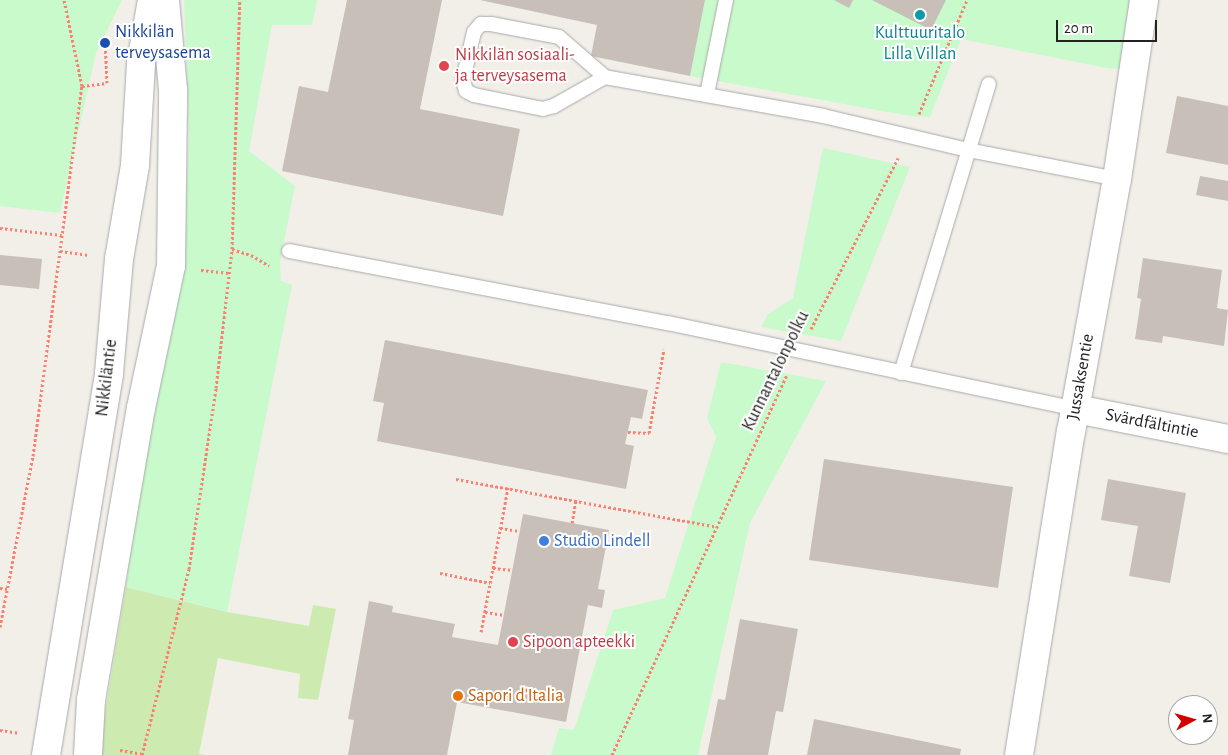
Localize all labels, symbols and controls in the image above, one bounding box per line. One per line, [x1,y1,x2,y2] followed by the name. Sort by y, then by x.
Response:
[914,9,926,21] marker: Kulttuuritalo Lilla Villan
[1058,10,1159,42] scale bar
[1064,21,1093,36] text: 20 m
[115,22,211,64] place label: Nikkilän terveysasema
[875,23,965,66] place label: Kulttuuritalo Lilla Villan
[99,37,111,49] marker: Nikkilän terveysasema
[455,45,575,88] place label: Nikkilän sosiaali- ja terveysasema
[437,59,451,73] marker: Nikkilän sosiaali- ja terveysasema
[738,308,814,434] street label: Kunnantalonpolku
[1063,332,1099,422] street label: Jussaksentie
[92,338,122,418] street label: Nikkiläntie
[1104,404,1200,444] street label: Svärdfältintie
[554,530,651,552] place label: Studio Lindell
[538,535,550,547] marker: Studio Lindell
[523,631,635,653] place label: Sipoon apteekki
[507,636,519,648] marker: Sipoon apteekki
[468,685,564,707] place label: Sapori d'Italia
[452,690,464,702] marker: Sapori d'Italia
[1168,695,1218,745] north arrow
[1199,713,1214,724] text: N

